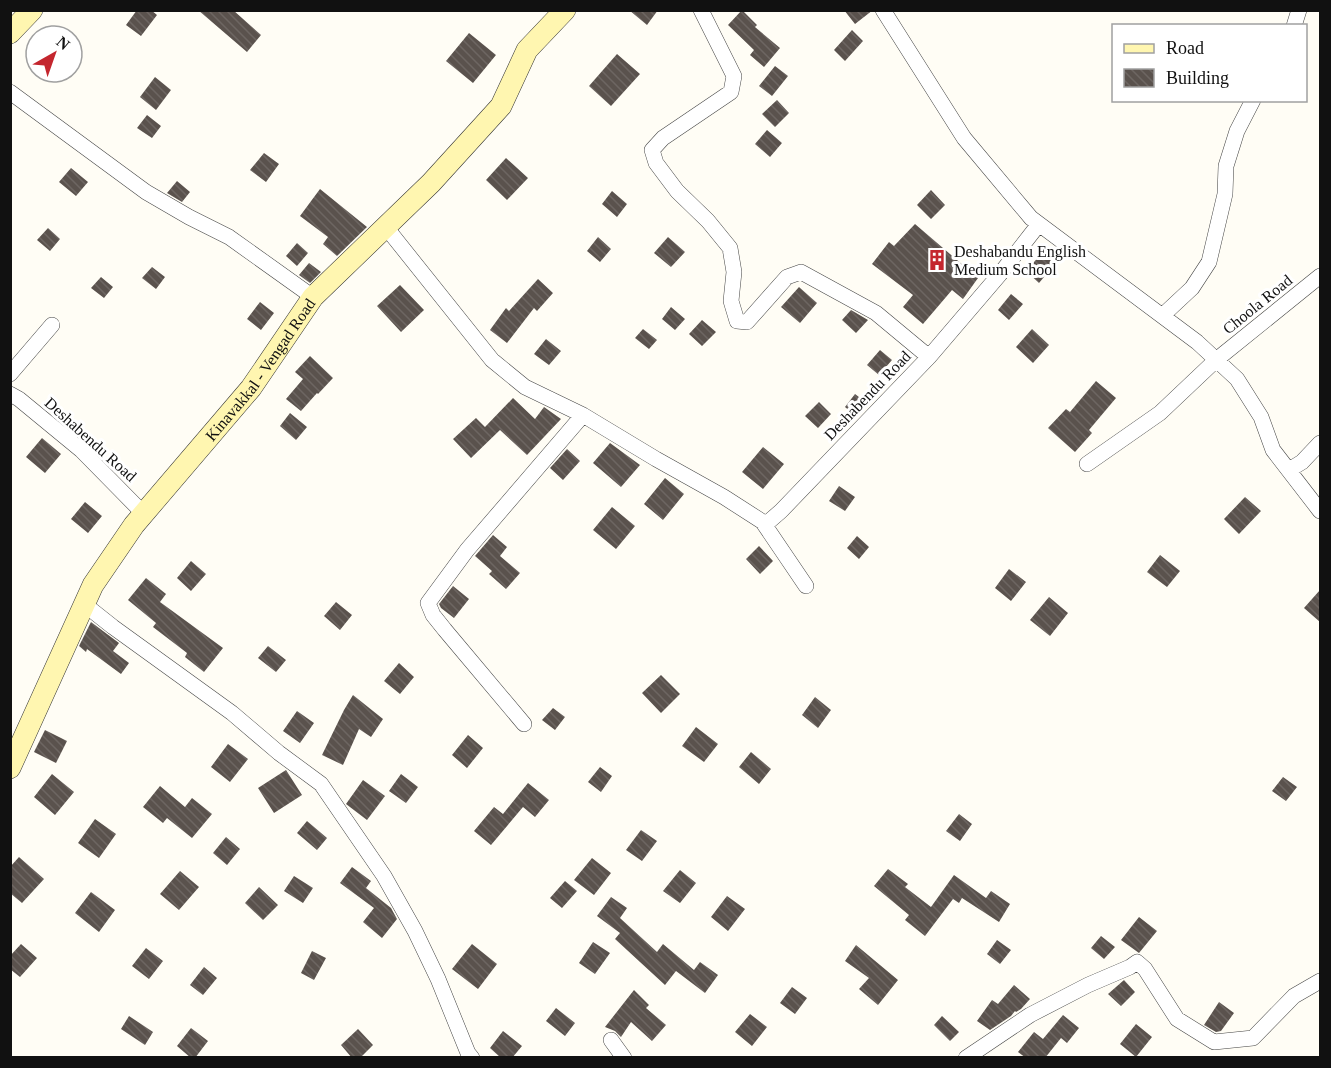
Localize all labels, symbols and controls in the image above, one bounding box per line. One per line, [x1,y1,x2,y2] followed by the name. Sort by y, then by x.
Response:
[24,24,84,84] north arrow
[1112,24,1307,102] legend
[53,33,74,53] text: N
[1166,38,1204,58] text: Road
[1166,68,1229,88] text: Building
[954,243,1086,278] place label: Deshabandu English Medium School
[925,248,949,272] building icon: Deshabandu English Medium School
[1219,271,1295,337] street label: Choola Road
[202,295,318,444] street label: Kinavakkal - Vengad Road
[821,347,914,443] street label: Deshabendu Road
[42,394,140,485] street label: Deshabendu Road

